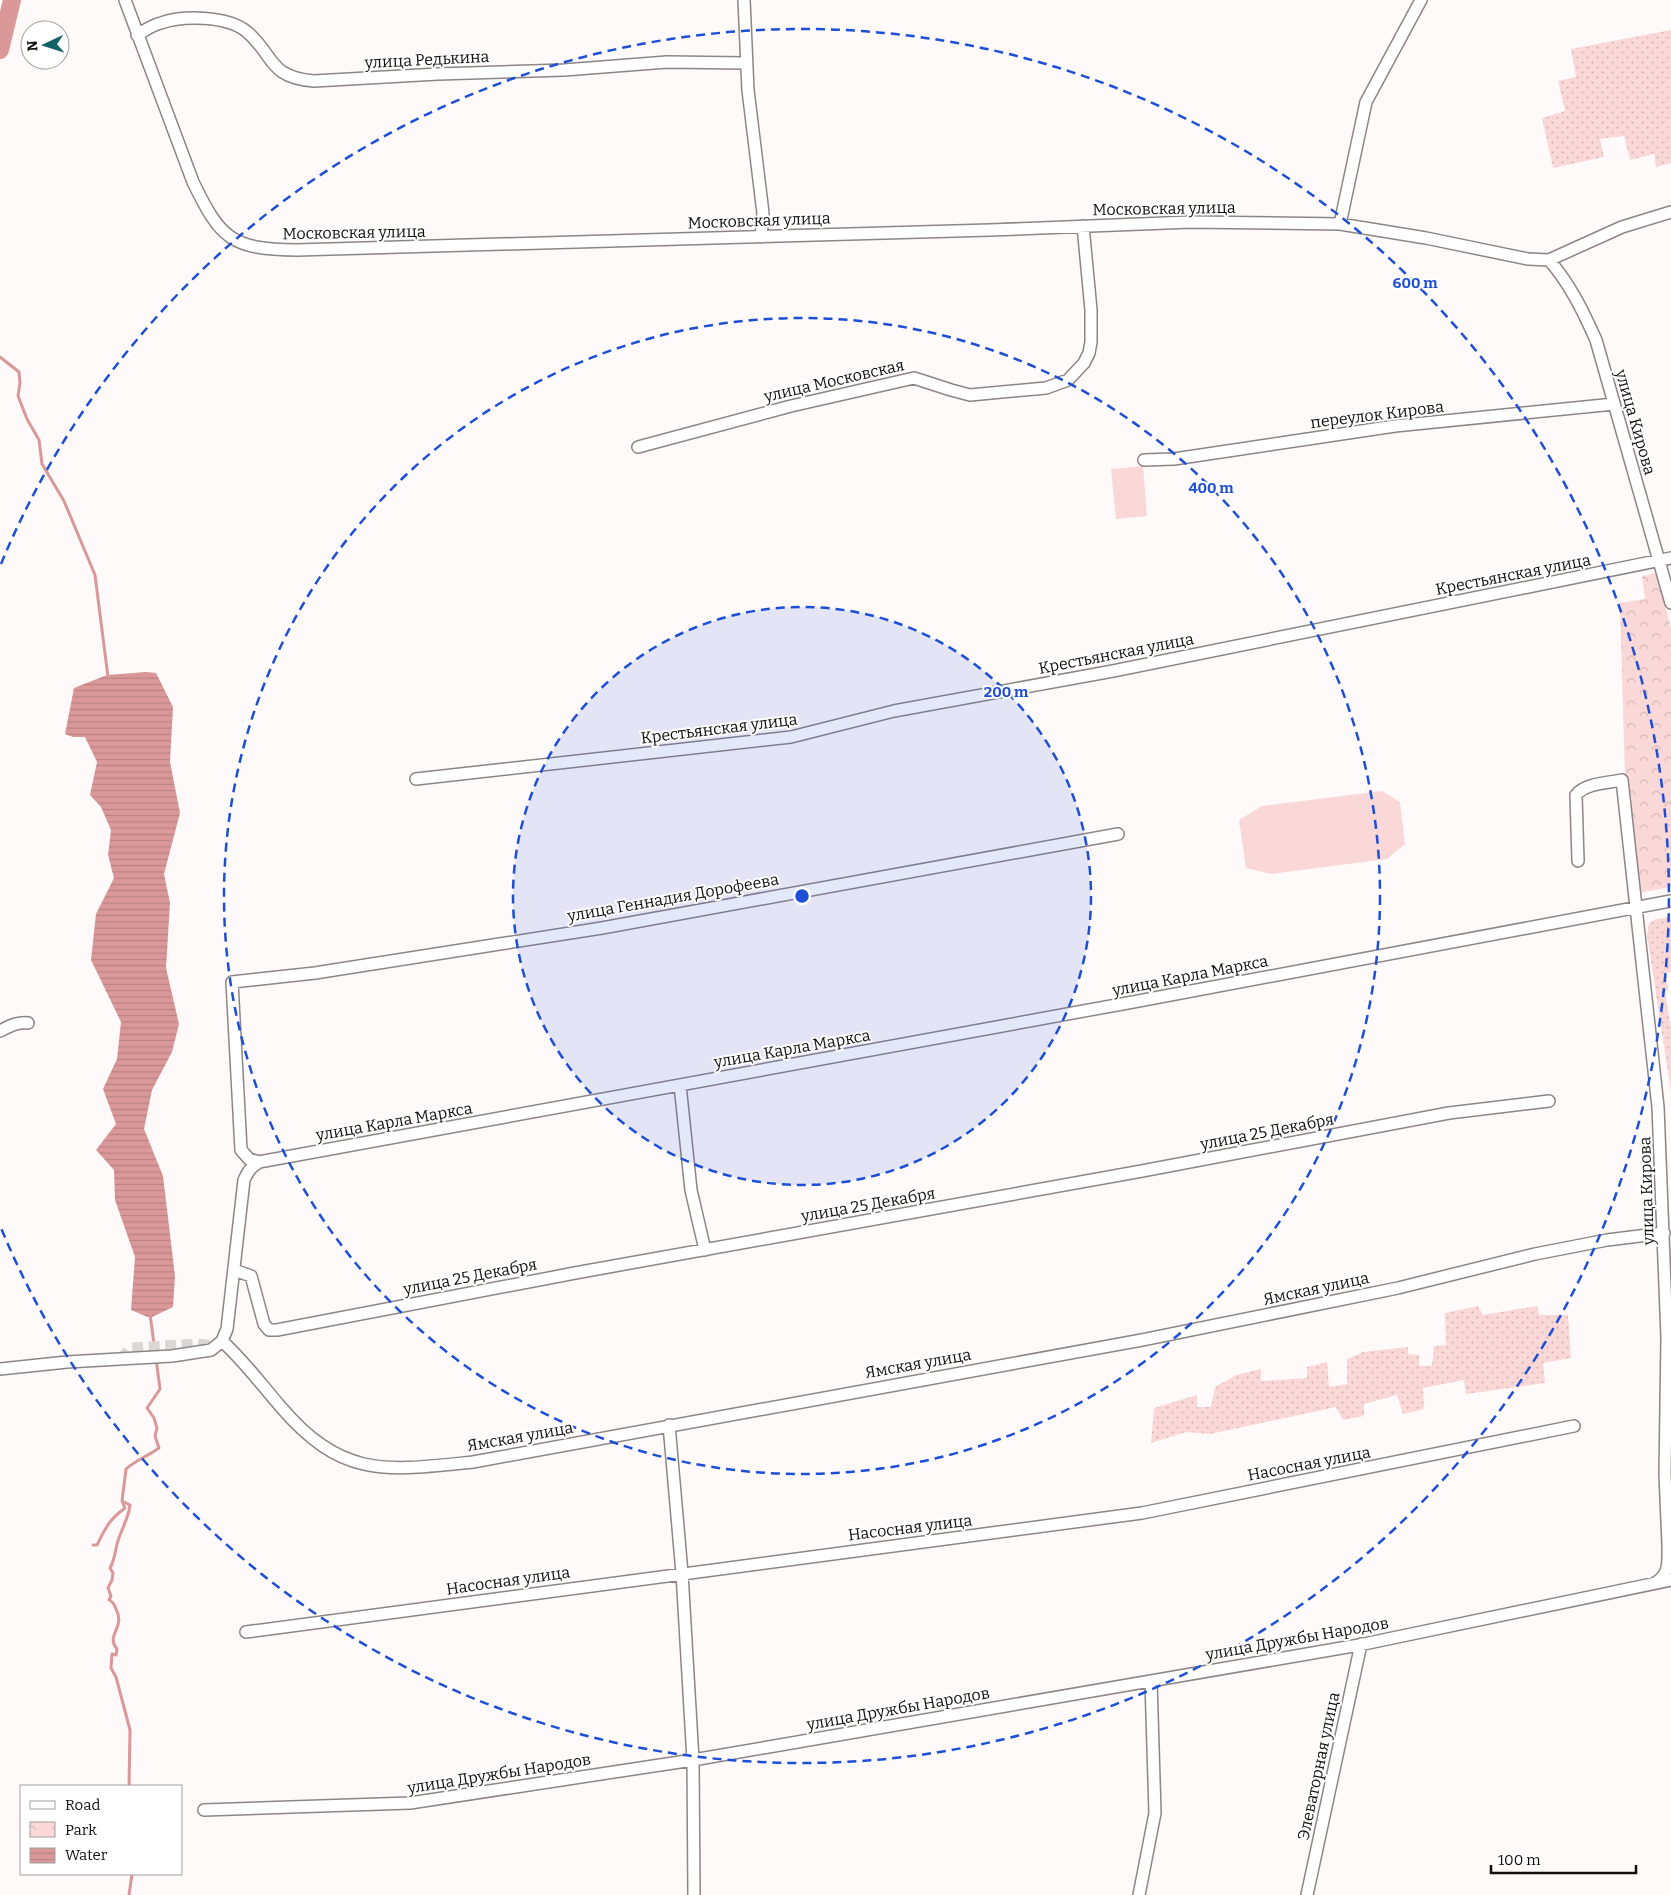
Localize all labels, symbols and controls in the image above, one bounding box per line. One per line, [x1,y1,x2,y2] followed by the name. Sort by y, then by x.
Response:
[20,20,70,70] north arrow
[24,40,41,52] text: N
[363,47,490,72] street label: улица Редькина
[1092,198,1236,219] street label: Московская улица
[687,208,831,232] street label: Московская улица
[282,222,426,243] street label: Московская улица
[1393,274,1438,292] text: 600 m
[761,355,906,406] street label: улица Московская
[1611,366,1660,477] street label: улица Кирова
[1309,397,1445,432] street label: переулок Кирова
[1188,479,1234,497] text: 400 m
[1434,550,1593,599] street label: Крестьянская улица
[1037,629,1196,678] street label: Крестьянская улица
[984,683,1029,701] text: 200 m
[640,709,799,748] street label: Крестьянская улица
[565,869,780,926] street label: улица Геннадия Дорофеева
[793,887,811,905] centre of rings
[1110,951,1270,1000] street label: улица Карла Маркса
[711,1025,872,1072] street label: улица Карла Маркса
[313,1098,474,1145] street label: улица Карла Маркса
[1198,1109,1336,1154] street label: улица 25 Декабря
[1635,1136,1658,1247] street label: улица Кирова
[799,1183,937,1226] street label: улица 25 Декабря
[401,1254,539,1299] street label: улица 25 Декабря
[1262,1268,1371,1309] street label: Ямская улица
[864,1345,973,1382] street label: Ямская улица
[466,1418,575,1455] street label: Ямская улица
[1246,1442,1372,1485] street label: Насосная улица
[847,1510,973,1545] street label: Насосная улица
[445,1562,571,1599] street label: Насосная улица
[1203,1613,1390,1664] street label: улица Дружбы Народов
[804,1683,991,1734] street label: улица Дружбы Народов
[1294,1690,1343,1842] street label: Элеваторная улица
[405,1750,592,1798] street label: улица Дружбы Народов
[20,1785,182,1875] legend
[65,1796,100,1814] text: Road
[65,1821,97,1839] text: Park
[1491,1842,1636,1874] scale bar
[65,1846,108,1864] text: Water
[1498,1851,1541,1869] text: 100 m

